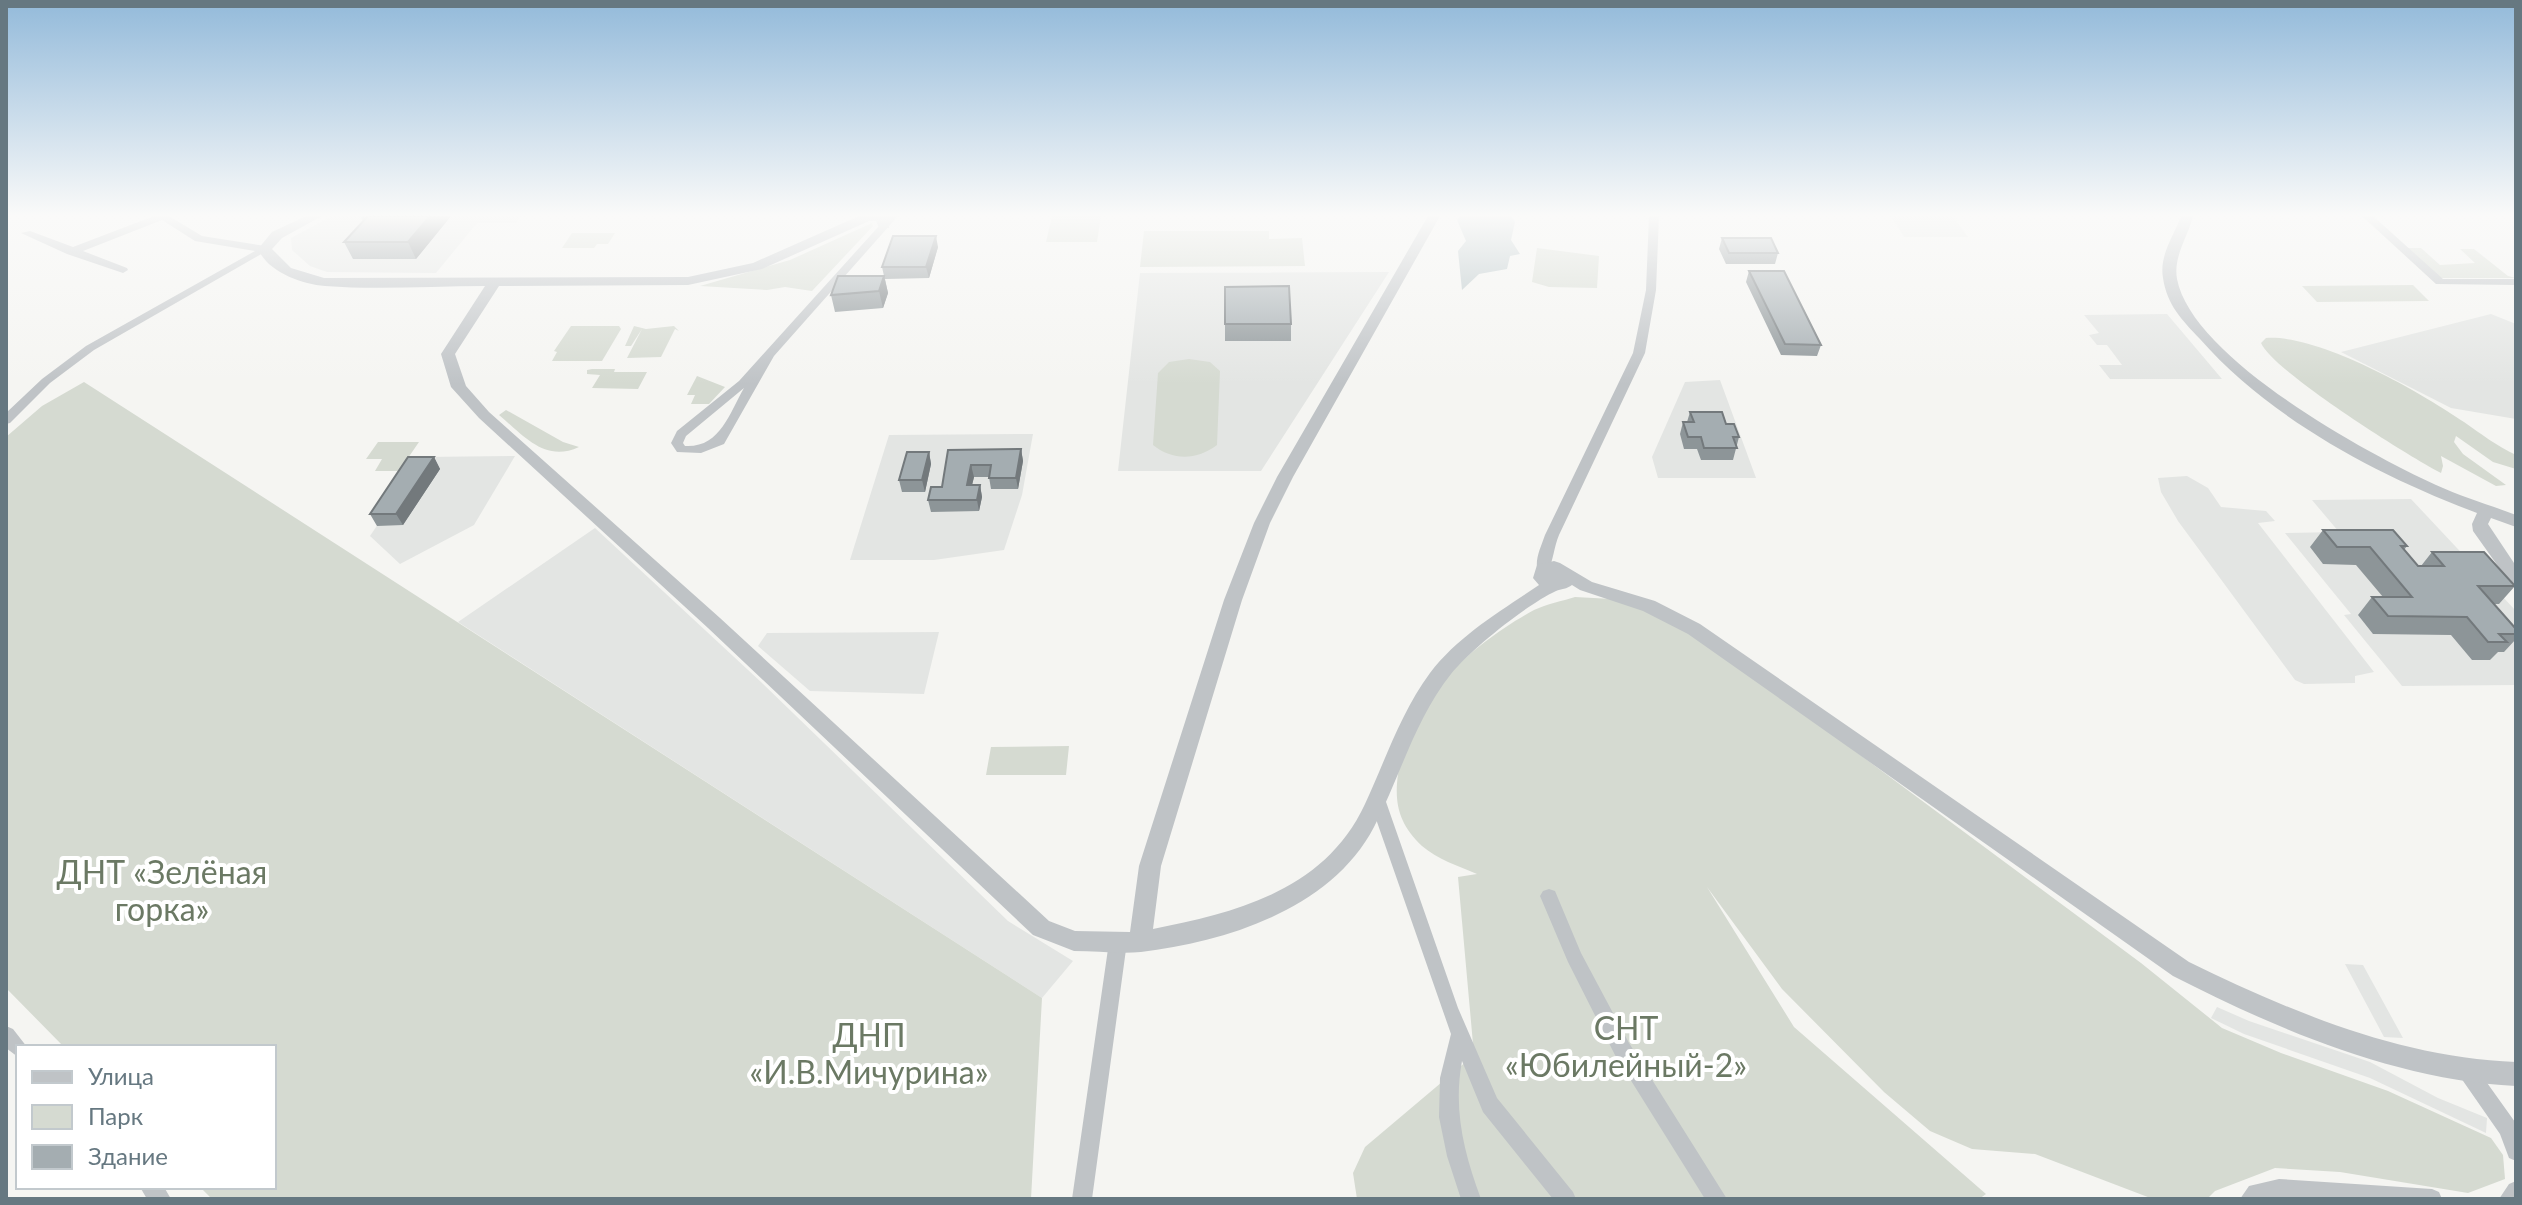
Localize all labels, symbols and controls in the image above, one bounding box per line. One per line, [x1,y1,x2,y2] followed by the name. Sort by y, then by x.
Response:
[57,852,267,928] park label: ДНТ «Зелёная горка»
[1505,1008,1747,1084] park label: СНТ «Юбилейный-2»
[750,1015,988,1091] park label: ДНП «И.В.Мичурина»
[16,1045,276,1189] legend
[88,1061,154,1090] text: Улица
[88,1101,144,1130] text: Парк
[88,1141,168,1170] text: Здание

